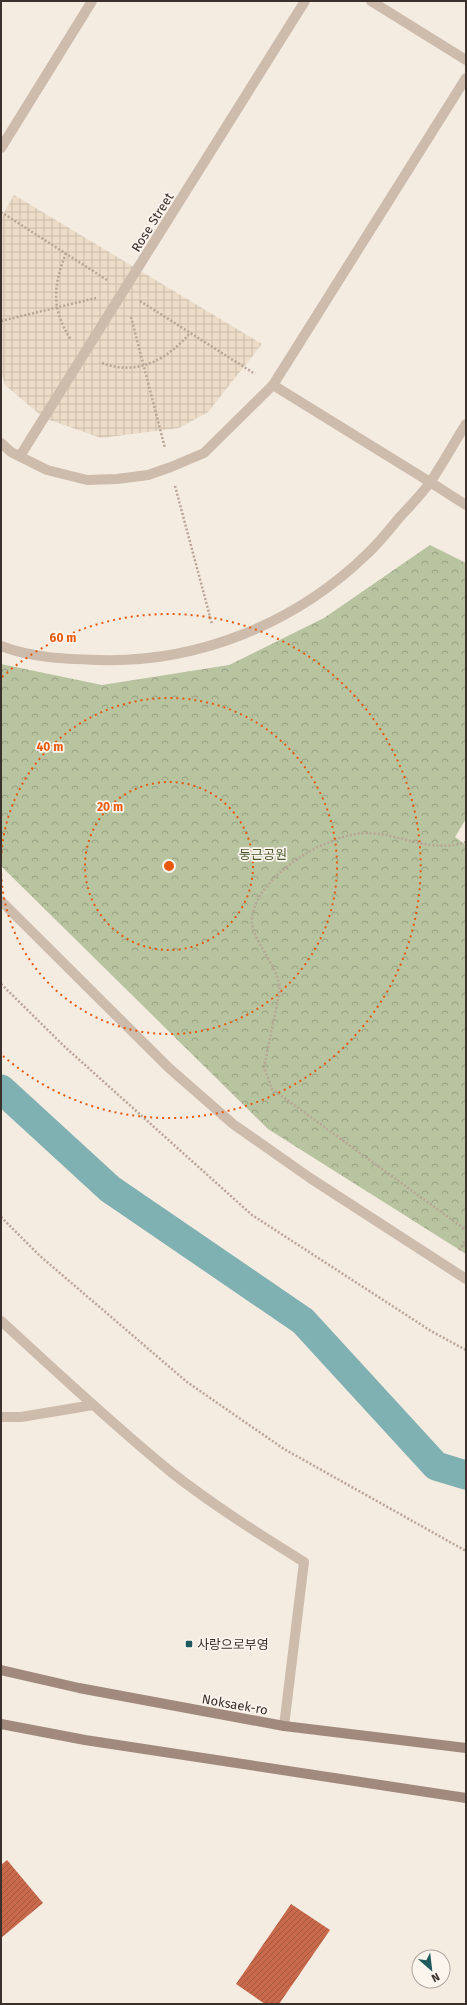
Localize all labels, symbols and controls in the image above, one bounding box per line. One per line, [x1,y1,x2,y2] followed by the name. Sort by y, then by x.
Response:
[128,190,177,255] street label: Rose Street
[50,631,76,645] text: 60 m
[37,740,63,754] text: 40 m
[97,800,123,814] text: 20 m
[239,847,287,862] park label: 둥근공원
[162,859,176,873] centre of rings
[197,1637,269,1652] place label: 사랑으로부영
[184,1639,194,1649] marker: 사랑으로부영
[201,1691,269,1718] street label: Noksaek-ro
[411,1949,451,1989] north arrow
[429,1970,442,1985] text: N

